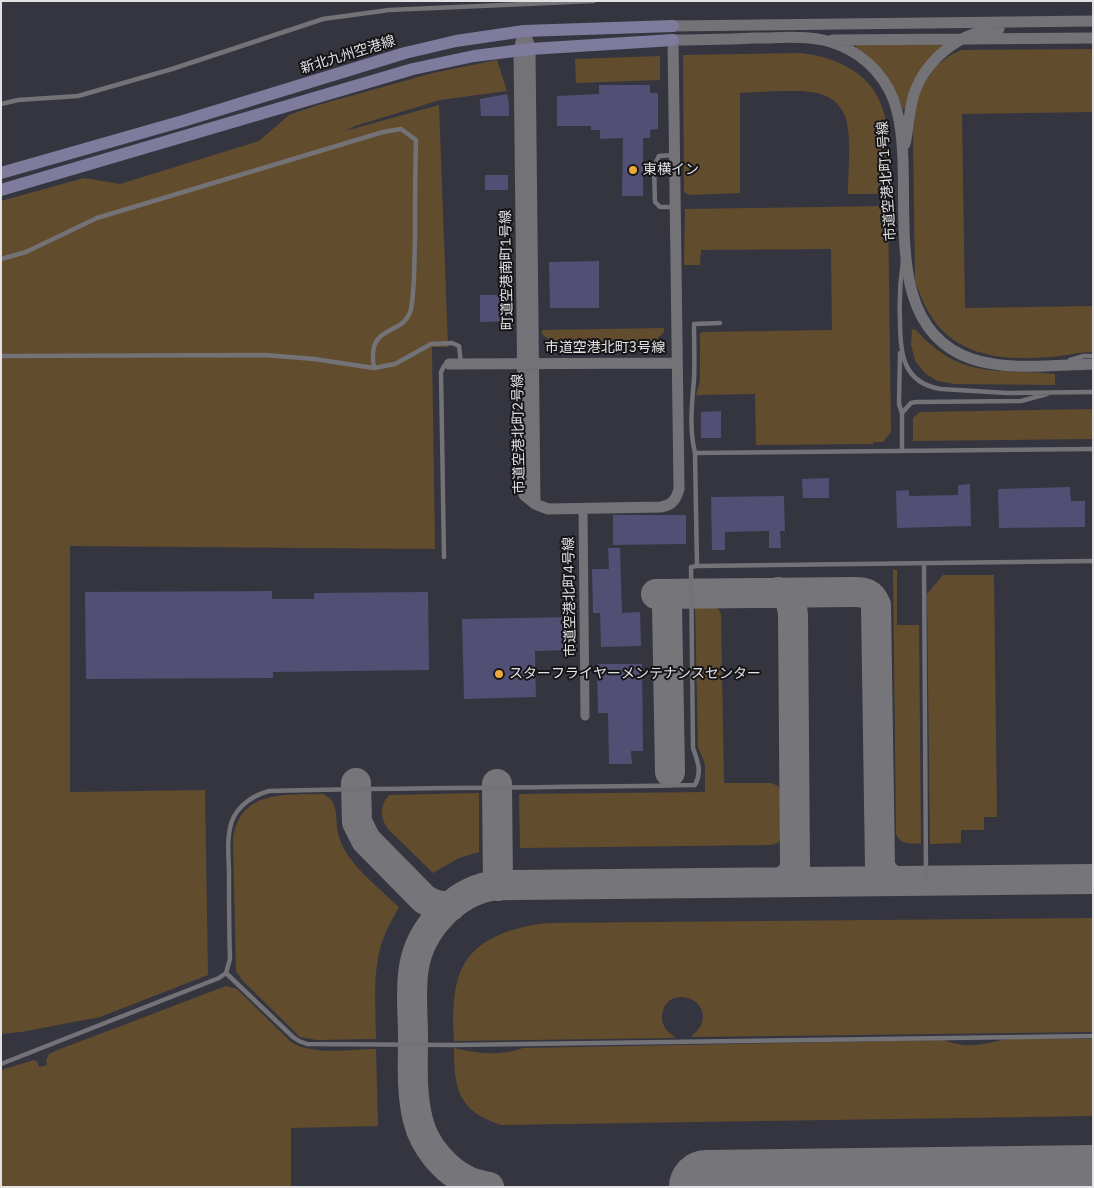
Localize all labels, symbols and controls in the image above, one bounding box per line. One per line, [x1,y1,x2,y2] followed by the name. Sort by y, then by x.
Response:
[299,33,397,77] street label: 新北九州空港線
[874,120,900,242] street label: 市道空港北町1号線
[643,162,699,178] place label: 東横イン
[627,164,639,176] marker: 東横イン
[498,210,516,330] street label: 町道空港南町1号線
[545,340,665,356] street label: 市道空港北町3号線
[510,374,528,494] street label: 市道空港北町2号線
[561,537,579,657] street label: 市道空港北町4号線
[509,666,761,682] place label: スターフライヤーメンテナンスセンター
[493,668,505,680] marker: スターフライヤーメンテナンスセンター

